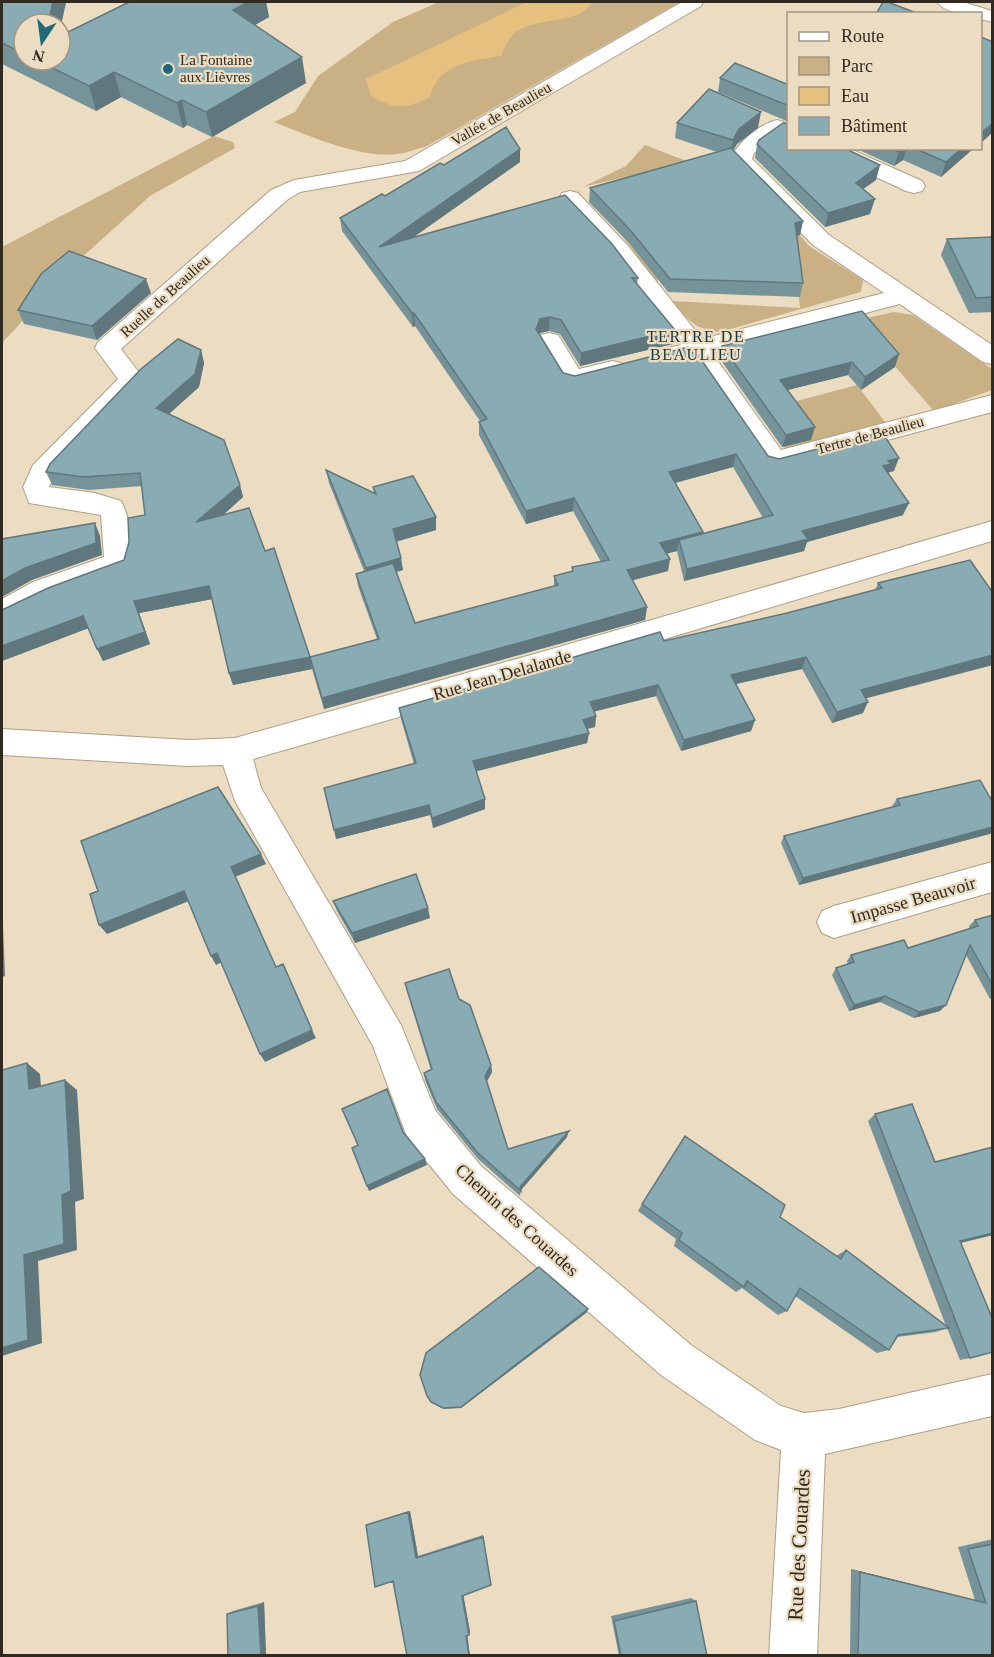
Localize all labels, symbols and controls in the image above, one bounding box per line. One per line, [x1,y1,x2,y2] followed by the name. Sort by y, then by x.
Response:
[12,12,72,72] north arrow
[787,12,982,150] legend
[841,26,884,46] text: Route
[31,46,46,66] text: N
[180,52,252,85] place label: La Fontaine aux Lièvres
[841,56,873,76] text: Parc
[161,62,175,76] marker: La Fontaine aux Lièvres
[448,79,554,149] street label: Vallée de Beaulieu
[841,86,869,106] text: Eau
[841,116,907,136] text: Bâtiment
[117,252,213,340] street label: Ruelle de Beaulieu
[647,328,745,363] district label: TERTRE DE BEAULIEU
[815,413,926,457] street label: Tertre de Beaulieu
[431,646,573,704] street label: Rue Jean Delalande
[848,873,978,927] street label: Impasse Beauvoir
[452,1160,582,1280] street label: Chemin des Couardes
[783,1469,815,1621] street label: Rue des Couardes

